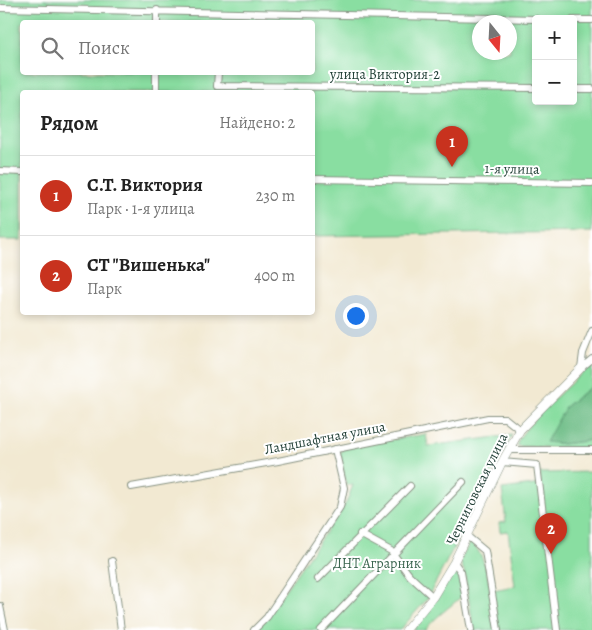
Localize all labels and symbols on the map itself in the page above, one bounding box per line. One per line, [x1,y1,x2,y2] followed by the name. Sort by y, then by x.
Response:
[472,15,517,60] north arrow
[329,65,440,84] street label: улица Виктория-2
[436,126,468,167] pin: 1
[484,159,540,179] street label: 1-я улица
[343,303,369,329] your location
[263,417,388,459] street label: Ландшафтная улица
[442,429,513,548] street label: Черниговская улица
[535,513,567,554] pin: 2
[333,554,421,573] park label: ДНТ Аграрник

